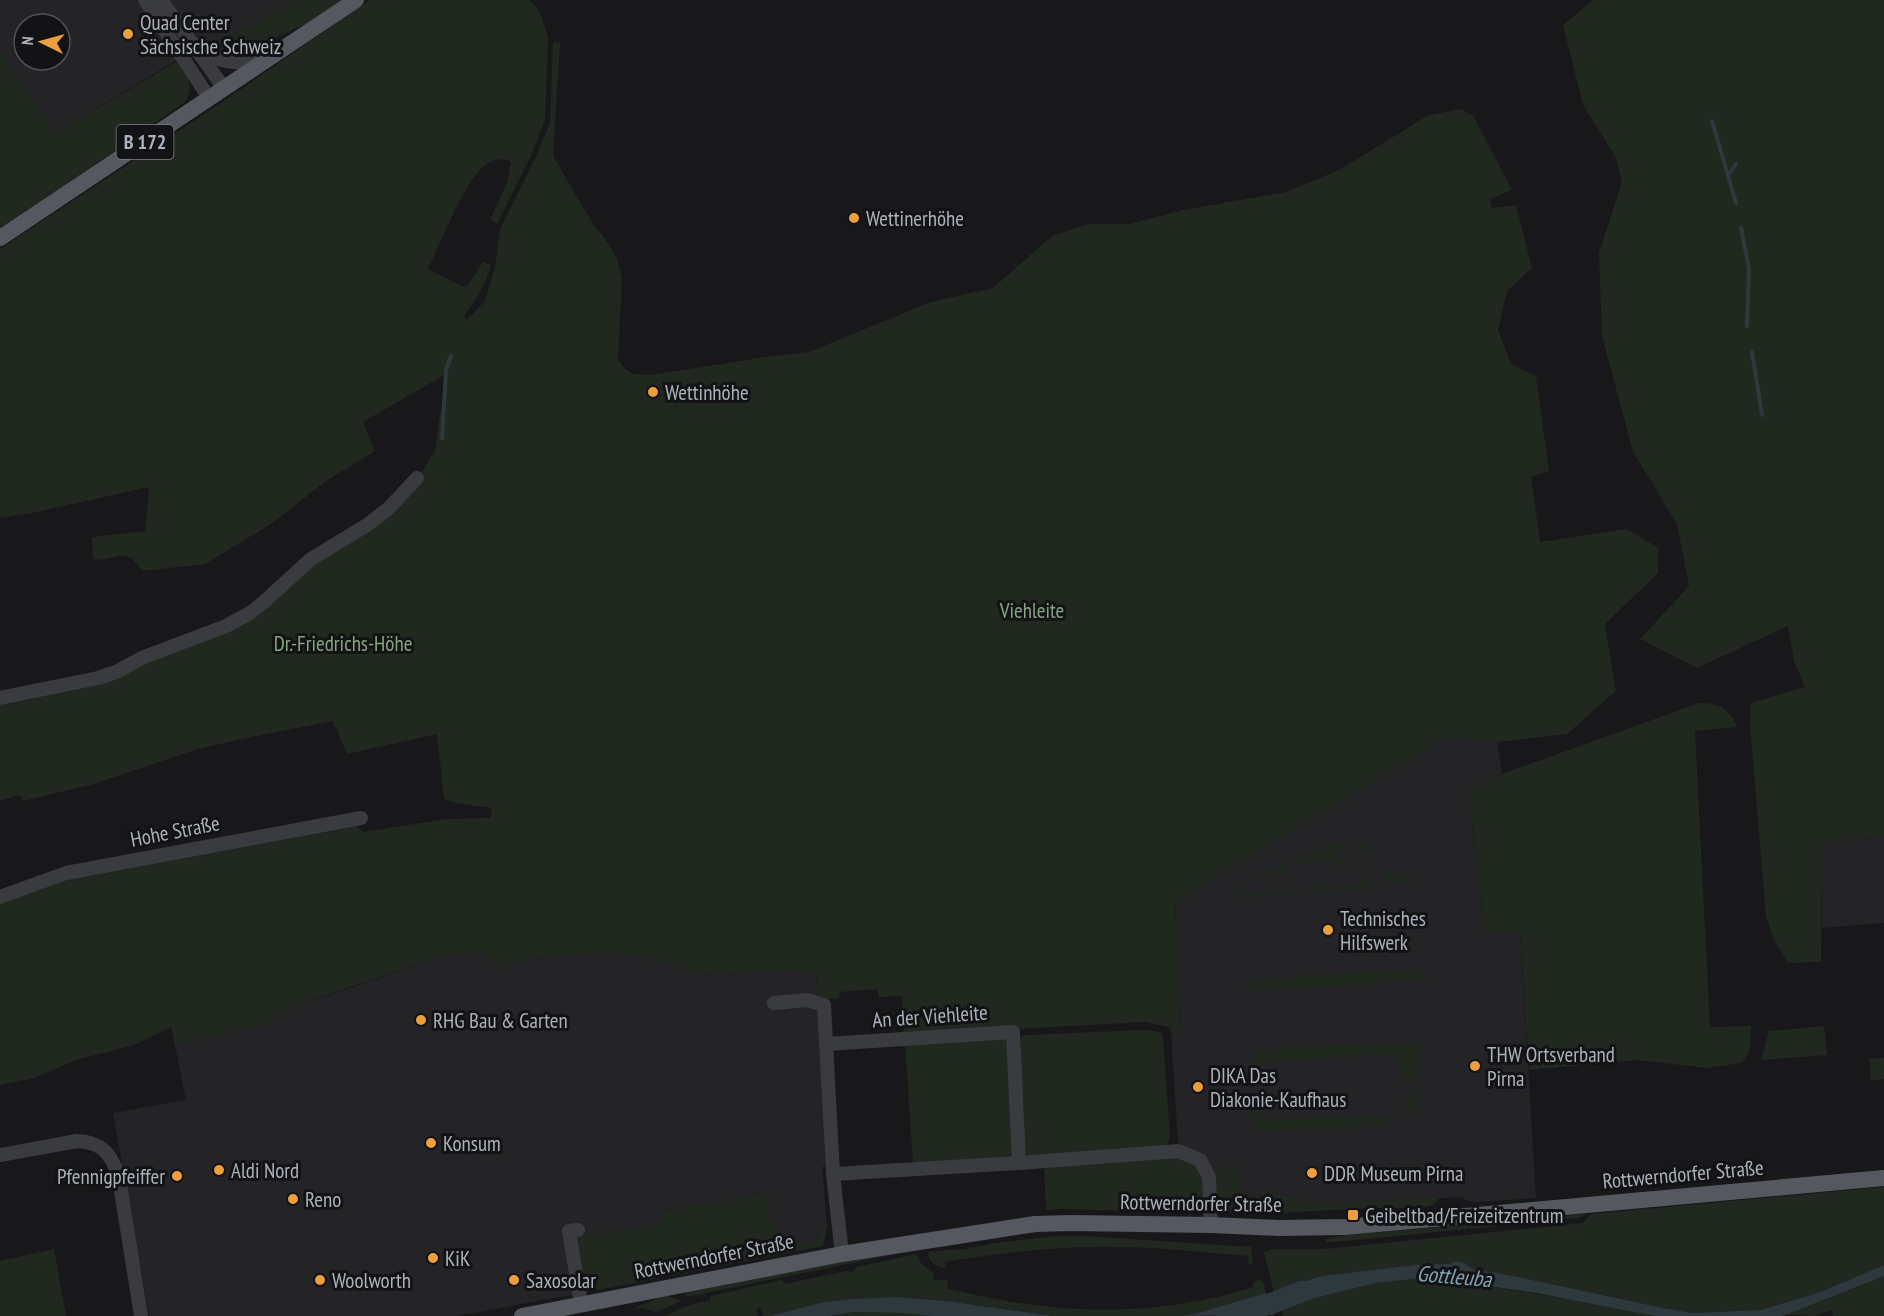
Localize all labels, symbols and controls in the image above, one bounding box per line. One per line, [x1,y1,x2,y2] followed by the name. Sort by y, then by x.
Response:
[140,9,281,60] place label: Quad Center Sächsische Schweiz
[12,12,72,72] north arrow
[121,27,135,41] marker: Quad Center Sächsische Schweiz
[17,36,37,46] text: N
[116,125,174,159] road number: B 172
[866,205,964,232] place label: Wettinerhöhe
[847,211,861,225] marker: Wettinerhöhe
[665,379,749,406] place label: Wettinhöhe
[646,385,660,399] marker: Wettinhöhe
[999,597,1064,624] park label: Viehleite
[274,630,412,657] park label: Dr.-Friedrichs-Höhe
[128,809,222,853] street label: Hohe Straße
[1340,905,1426,956] place label: Technisches Hilfswerk
[1321,923,1335,937] marker: Technisches Hilfswerk
[871,998,989,1034] street label: An der Viehleite
[433,1007,568,1034] place label: RHG Bau & Garten
[414,1013,428,1027] marker: RHG Bau & Garten
[1487,1041,1615,1092] place label: THW Ortsverband Pirna
[1468,1059,1482,1073] marker: THW Ortsverband Pirna
[1210,1062,1346,1113] place label: DIKA Das Diakonie-Kaufhaus
[1191,1080,1205,1094] marker: DIKA Das Diakonie-Kaufhaus
[443,1130,501,1157] place label: Konsum
[424,1136,438,1150] marker: Konsum
[1601,1154,1765,1194] street label: Rottwerndorfer Straße
[231,1157,299,1184] place label: Aldi Nord
[1324,1160,1463,1187] place label: DDR Museum Pirna
[57,1163,165,1190] place label: Pfennigpfeiffer
[212,1163,226,1177] marker: Aldi Nord
[1305,1166,1319,1180] marker: DDR Museum Pirna
[170,1169,184,1183] marker: Pfennigpfeiffer
[305,1186,341,1213] place label: Reno
[1120,1188,1282,1218] street label: Rottwerndorfer Straße
[286,1192,300,1206] marker: Reno
[1365,1202,1563,1229] place label: Geibeltbad/Freizeitzentrum
[1346,1208,1360,1222] marker: Geibeltbad/Freizeitzentrum
[632,1227,796,1285] street label: Rottwerndorfer Straße
[445,1245,470,1272] place label: KiK
[426,1251,440,1265] marker: KiK
[1416,1259,1494,1293] water label: Gottleuba
[332,1267,411,1294] place label: Woolworth
[526,1267,596,1294] place label: Saxosolar
[313,1273,327,1287] marker: Woolworth
[507,1273,521,1287] marker: Saxosolar

